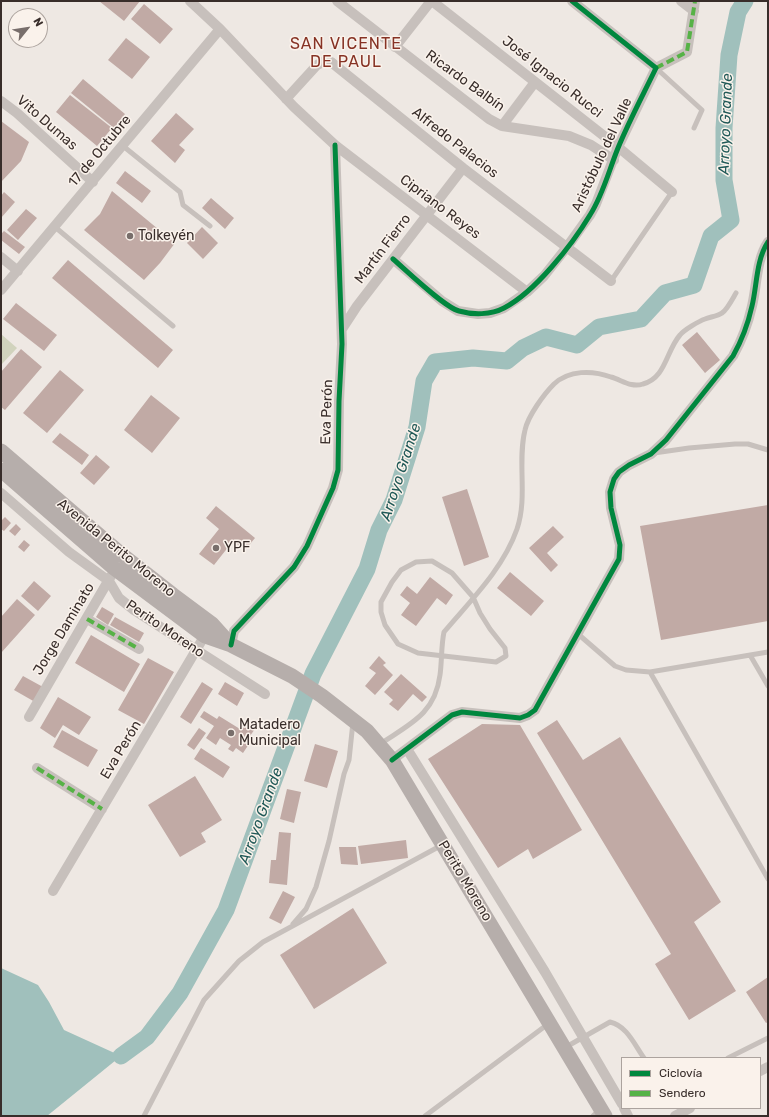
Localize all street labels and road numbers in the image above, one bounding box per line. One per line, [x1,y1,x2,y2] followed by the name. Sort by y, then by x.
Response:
[498,33,606,121] street label: José Ignacio Rucci
[422,47,508,115] street label: Ricardo Balbín
[13,92,81,154] street label: Vito Dumas
[568,95,636,215] street label: Aristóbulo del Valle
[408,104,502,182] street label: Alfredo Palacios
[65,112,135,190] street label: 17 de Octubre
[396,171,484,243] street label: Cipriano Reyes
[351,211,415,287] street label: Martín Fierro
[317,379,337,445] street label: Eva Perón
[54,495,178,601] street label: Avenida Perito Moreno
[30,580,98,678] street label: Jorge Daminato
[123,597,207,661] street label: Perito Moreno
[97,718,145,782] street label: Eva Perón
[434,838,496,924] street label: Perito Moreno

